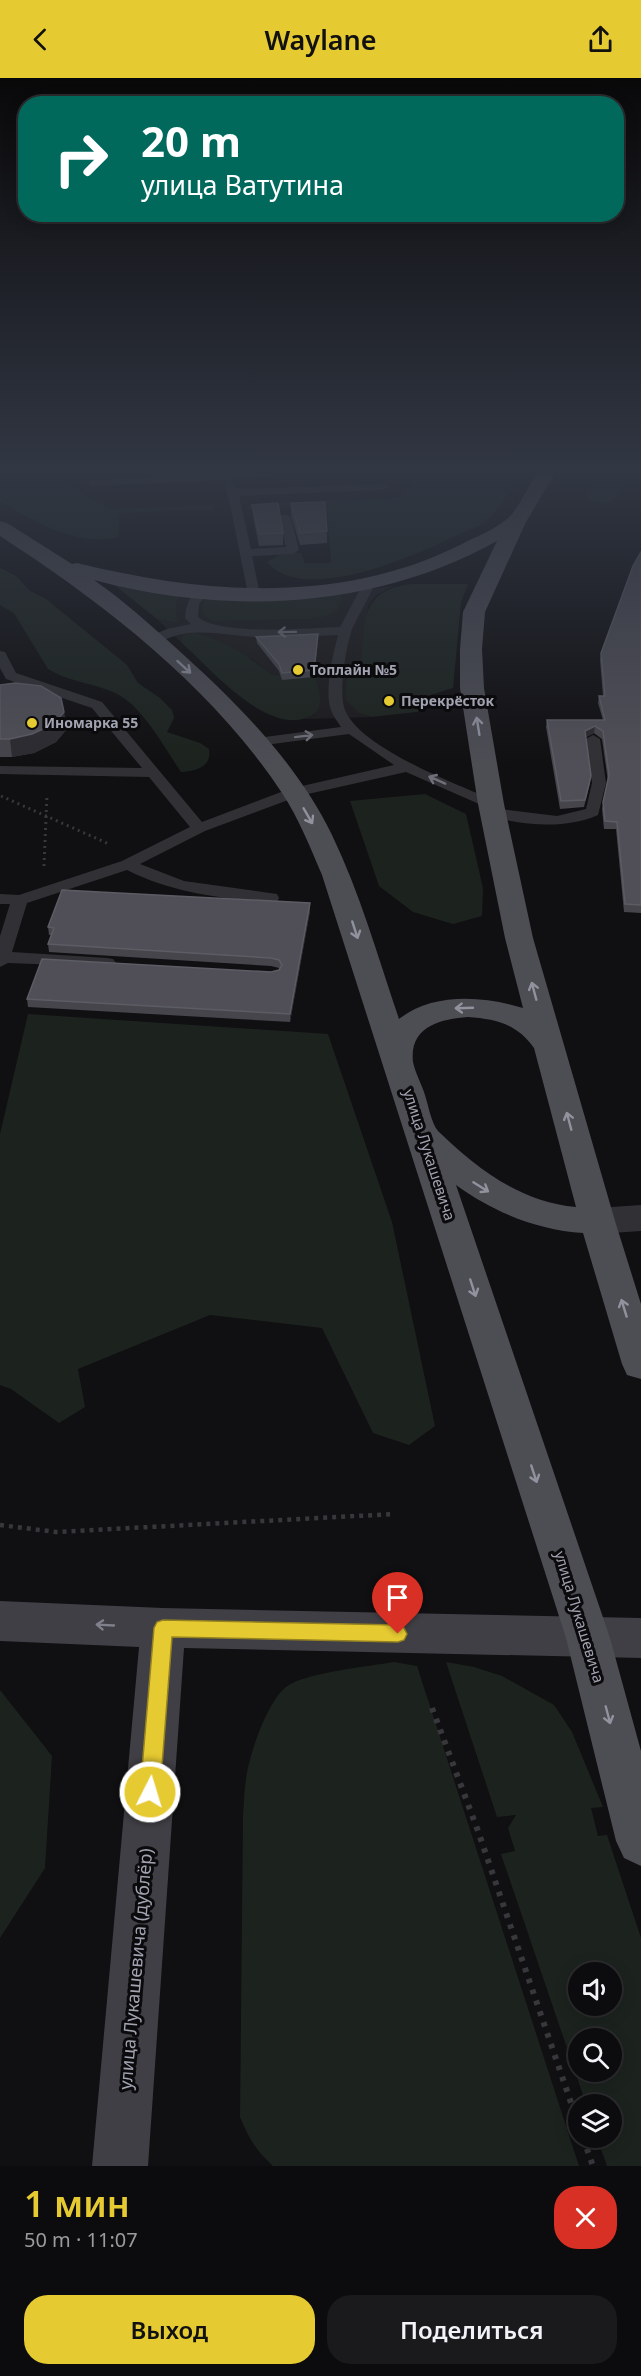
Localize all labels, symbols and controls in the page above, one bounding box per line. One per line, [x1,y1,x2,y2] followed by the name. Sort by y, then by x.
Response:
[264,21,377,58] text: Waylane
[24,23,57,56] icon: back
[584,23,617,56] icon: share
[141,112,241,169] text: 20 m
[42,120,120,198] icon: right
[141,166,344,203] text: улица Ватутина
[277,627,297,638] one-way arrow
[176,660,191,674] one-way arrow
[310,660,397,679] place label: Топлайн №5
[291,663,305,677] marker: Топлайн №5
[401,691,495,710] place label: Перекрёсток
[382,694,396,708] marker: Перекрёсток
[44,713,138,732] place label: Иномарка 55
[25,716,39,730] marker: Иномарка 55
[473,716,484,736] one-way arrow
[293,730,313,741] one-way arrow
[429,774,447,786] one-way arrow
[302,807,314,824] one-way arrow
[350,920,361,939] one-way arrow
[528,982,539,1001] one-way arrow
[454,1002,474,1013] one-way arrow
[399,1086,461,1223] street label: улица Лукашевича
[563,1112,575,1131] one-way arrow
[472,1182,489,1194] one-way arrow
[469,1278,480,1297] one-way arrow
[618,1299,629,1318] one-way arrow
[529,1464,540,1483] one-way arrow
[550,1548,610,1685] street label: улица Лукашевича
[372,1572,423,1634] pin
[381,1581,414,1614] icon: arrive
[95,1620,115,1631] one-way arrow
[603,1705,614,1724] one-way arrow
[118,1760,182,1824] position arrow
[112,1847,158,2091] street label: улица Лукашевича (дублёр)
[568,1962,622,2148] map controls
[568,1962,622,2016] button: sound
[568,2028,622,2082] button: search
[568,2094,622,2148] button: layers
[24,2179,130,2228] text: 1 мин
[554,2186,617,2249] button: close
[24,2226,138,2253] text: 50 m · 11:07
[24,2295,315,2364] button: Выход
[327,2295,617,2364] button: Поделиться

